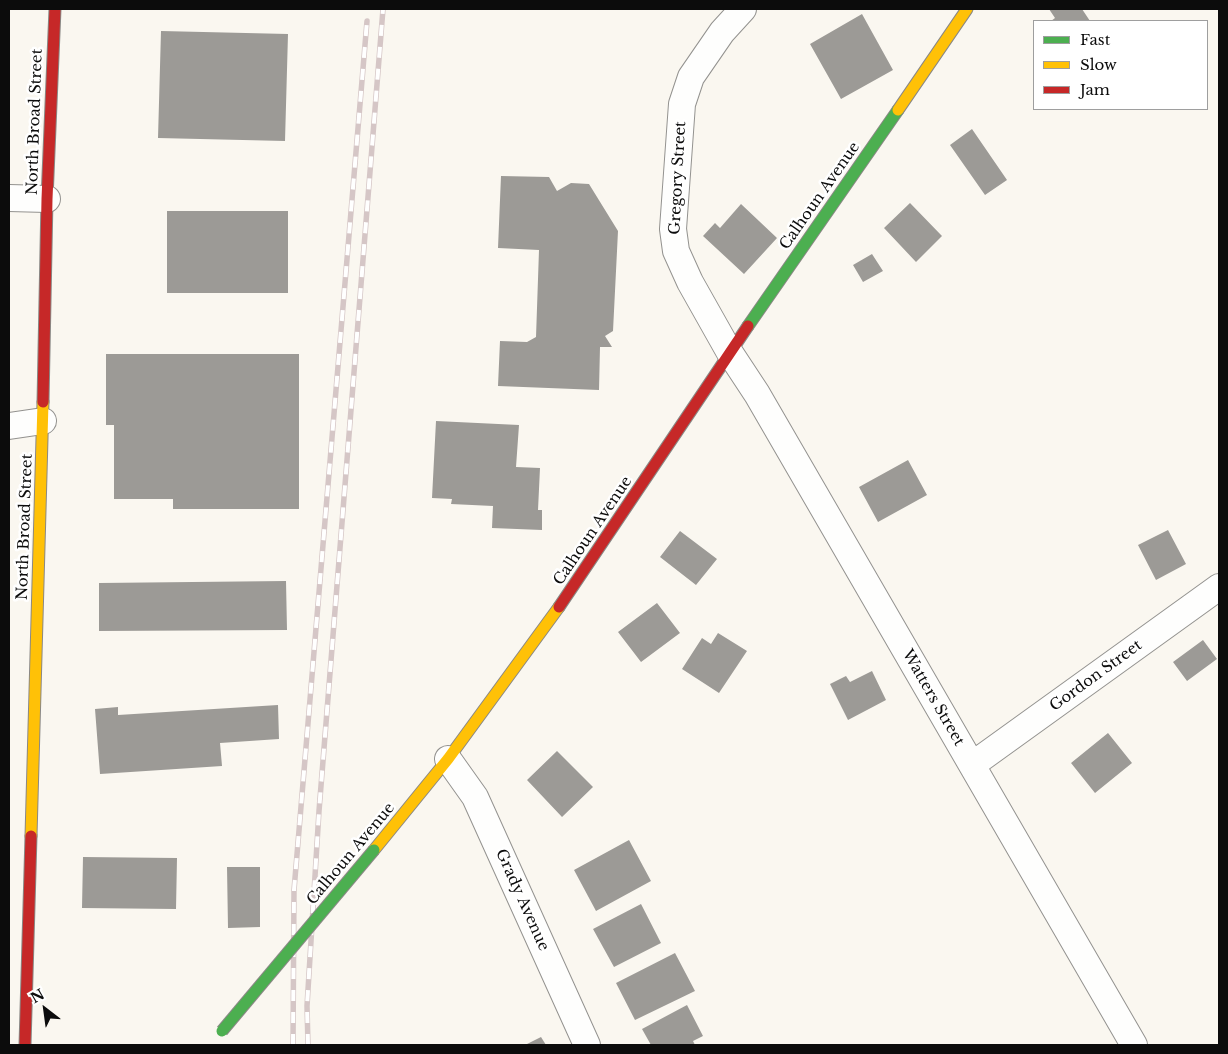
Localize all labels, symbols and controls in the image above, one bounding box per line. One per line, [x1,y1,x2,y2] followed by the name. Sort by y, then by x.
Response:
[1033,20,1208,110] legend
[1080,30,1110,49] text: Fast
[23,48,47,196] street label: North Broad Street
[1080,55,1117,74] text: Slow
[1080,80,1110,99] text: Jam
[666,121,690,235] street label: Gregory Street
[776,139,864,253] street label: Calhoun Avenue
[13,453,37,601] street label: North Broad Street
[550,473,636,589] street label: Calhoun Avenue
[1046,637,1146,715] street label: Gordon Street
[898,647,968,749] street label: Watters Street
[303,800,399,908] street label: Calhoun Avenue
[492,846,552,954] street label: Grady Avenue
[20,984,70,1034] north arrow
[27,985,48,1007] text: N

